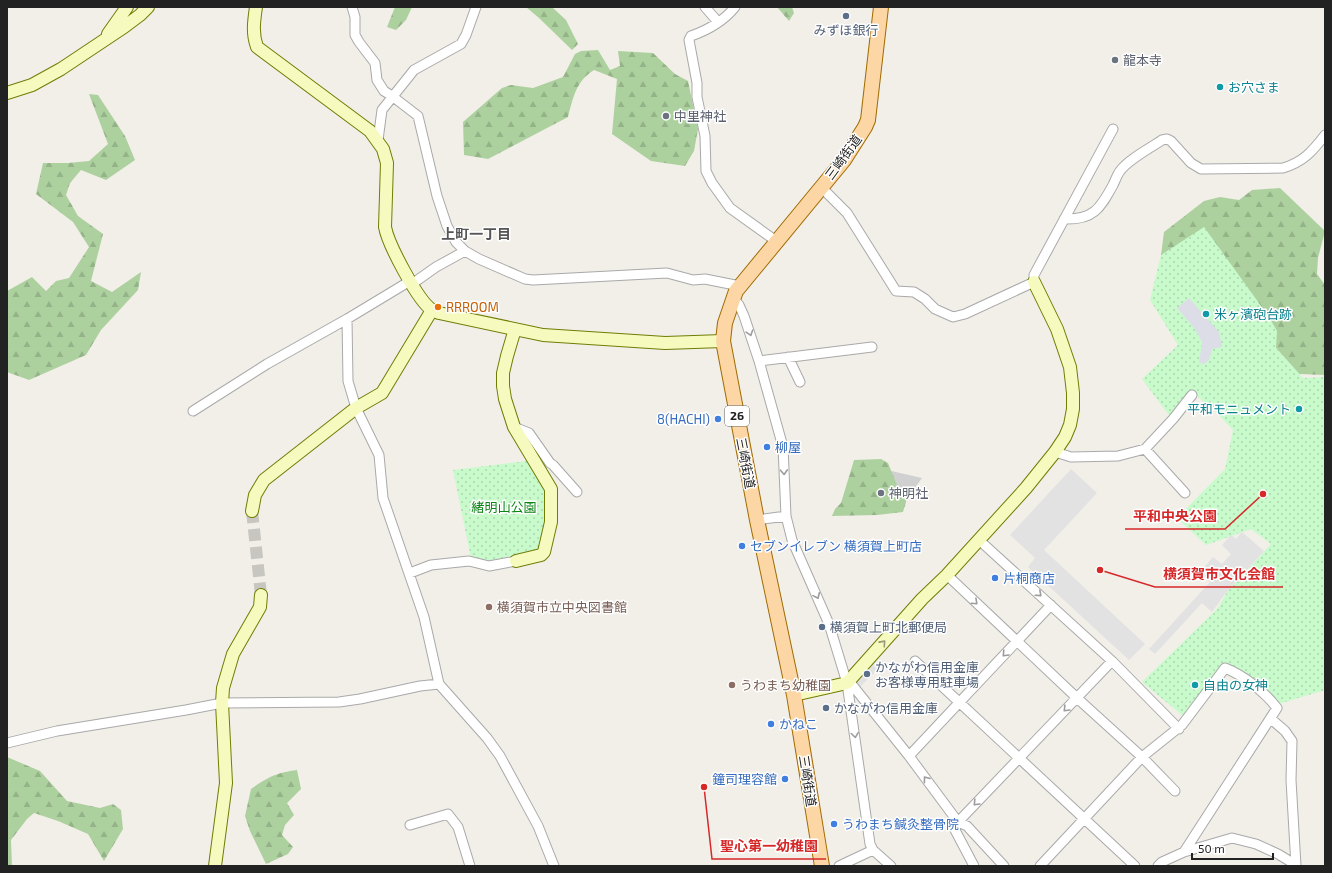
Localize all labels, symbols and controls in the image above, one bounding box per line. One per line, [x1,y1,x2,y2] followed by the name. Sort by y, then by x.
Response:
[841,11,851,21] marker: みずほ銀行
[813,22,879,38] place label: みずほ銀行
[1123,52,1162,68] place label: 龍本寺
[1110,55,1120,65] marker: 龍本寺
[1228,79,1280,95] place label: お穴さま
[1215,82,1225,92] marker: お穴さま
[674,108,726,124] place label: 中里神社
[661,111,671,121] marker: 中里神社
[821,131,865,183] street label: 三崎街道
[441,225,511,242] district label: 上町一丁目
[446,299,499,315] place label: RRROOM
[433,302,443,312] marker: RRROOM
[1214,306,1292,322] place label: 米ヶ濱砲台跡
[1201,309,1211,319] marker: 米ヶ濱砲台跡
[745,329,754,336] one-way arrow
[1187,401,1291,417] place label: 平和モニュメント
[1294,404,1304,414] marker: 平和モニュメント
[725,406,749,426] road number: 26
[657,411,710,427] place label: 8(HACHI)
[713,414,723,424] marker: 8(HACHI)
[733,436,759,490] street label: 三崎街道
[775,439,801,455] place label: 柳屋
[762,442,772,452] marker: 柳屋
[780,469,789,475] one-way arrow
[889,485,928,501] place label: 神明社
[876,488,886,498] marker: 神明社
[471,499,537,515] park label: 緒明山公園
[1125,503,1225,529] callout: 平和中央公園
[1133,507,1217,524] text: 平和中央公園
[750,538,922,554] place label: セブンイレブン 横須賀上町店
[737,541,747,551] marker: セブンイレブン 横須賀上町店
[1155,561,1283,587] callout: 横須賀市文化会館
[1163,565,1275,582] text: 横須賀市文化会館
[1003,570,1055,586] place label: 片桐商店
[990,573,1000,583] marker: 片桐商店
[1034,589,1042,597] one-way arrow
[812,593,820,600] one-way arrow
[970,597,978,604] one-way arrow
[497,599,627,615] place label: 横須賀市立中央図書館
[484,602,494,612] marker: 横須賀市立中央図書館
[830,619,947,635] place label: 横須賀上町北郵便局
[817,622,827,632] marker: 横須賀上町北郵便局
[878,640,885,648] one-way arrow
[1002,649,1010,657] one-way arrow
[875,659,979,690] place label: かながわ信用金庫 お客様専用駐車場
[862,669,872,679] marker: かながわ信用金庫 お客様専用駐車場
[740,677,831,693] place label: うわまち幼稚園
[1203,677,1268,693] place label: 自由の女神
[727,680,737,690] marker: うわまち幼稚園
[1190,680,1200,690] marker: 自由の女神
[834,700,938,716] place label: かながわ信用金庫
[821,703,831,713] marker: かながわ信用金庫
[1063,704,1070,712] one-way arrow
[779,716,818,732] place label: かねこ
[766,719,776,729] marker: かねこ
[850,732,859,738] one-way arrow
[796,754,820,808] street label: 三崎街道
[712,771,777,787] place label: 鐘司理容館
[780,774,790,784] marker: 鐘司理容館
[923,776,931,783] one-way arrow
[973,798,980,806] one-way arrow
[842,816,959,832] place label: うわまち鍼灸整骨院
[829,819,839,829] marker: うわまち鍼灸整骨院
[712,833,826,859] callout: 聖心第一幼稚園
[1192,835,1273,861] scale bar
[720,837,818,854] text: 聖心第一幼稚園
[1198,841,1225,855] text: 50 m

